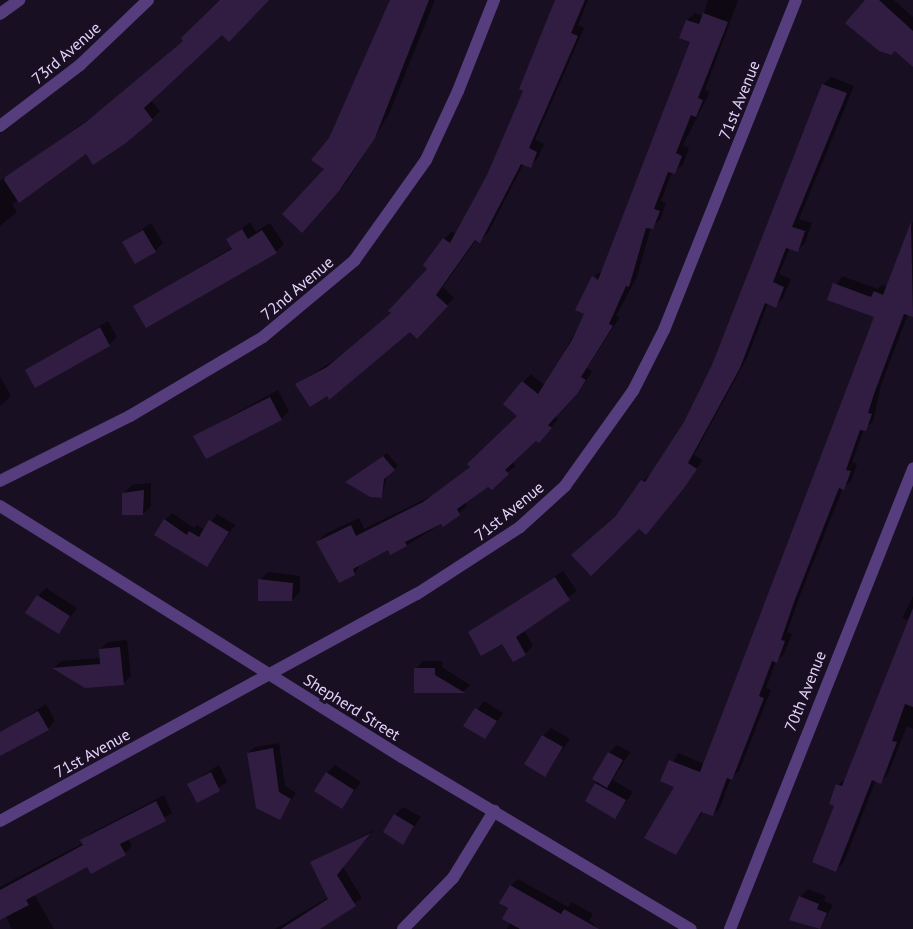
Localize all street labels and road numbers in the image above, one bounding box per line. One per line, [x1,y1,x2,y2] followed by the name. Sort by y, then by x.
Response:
[27,18,105,88] street label: 73rd Avenue
[714,58,764,142] street label: 71st Avenue
[257,252,337,324] street label: 72nd Avenue
[470,477,548,545] street label: 71st Avenue
[780,648,830,734] street label: 70th Avenue
[300,670,404,744] street label: Shepherd Street
[51,724,133,782] street label: 71st Avenue

